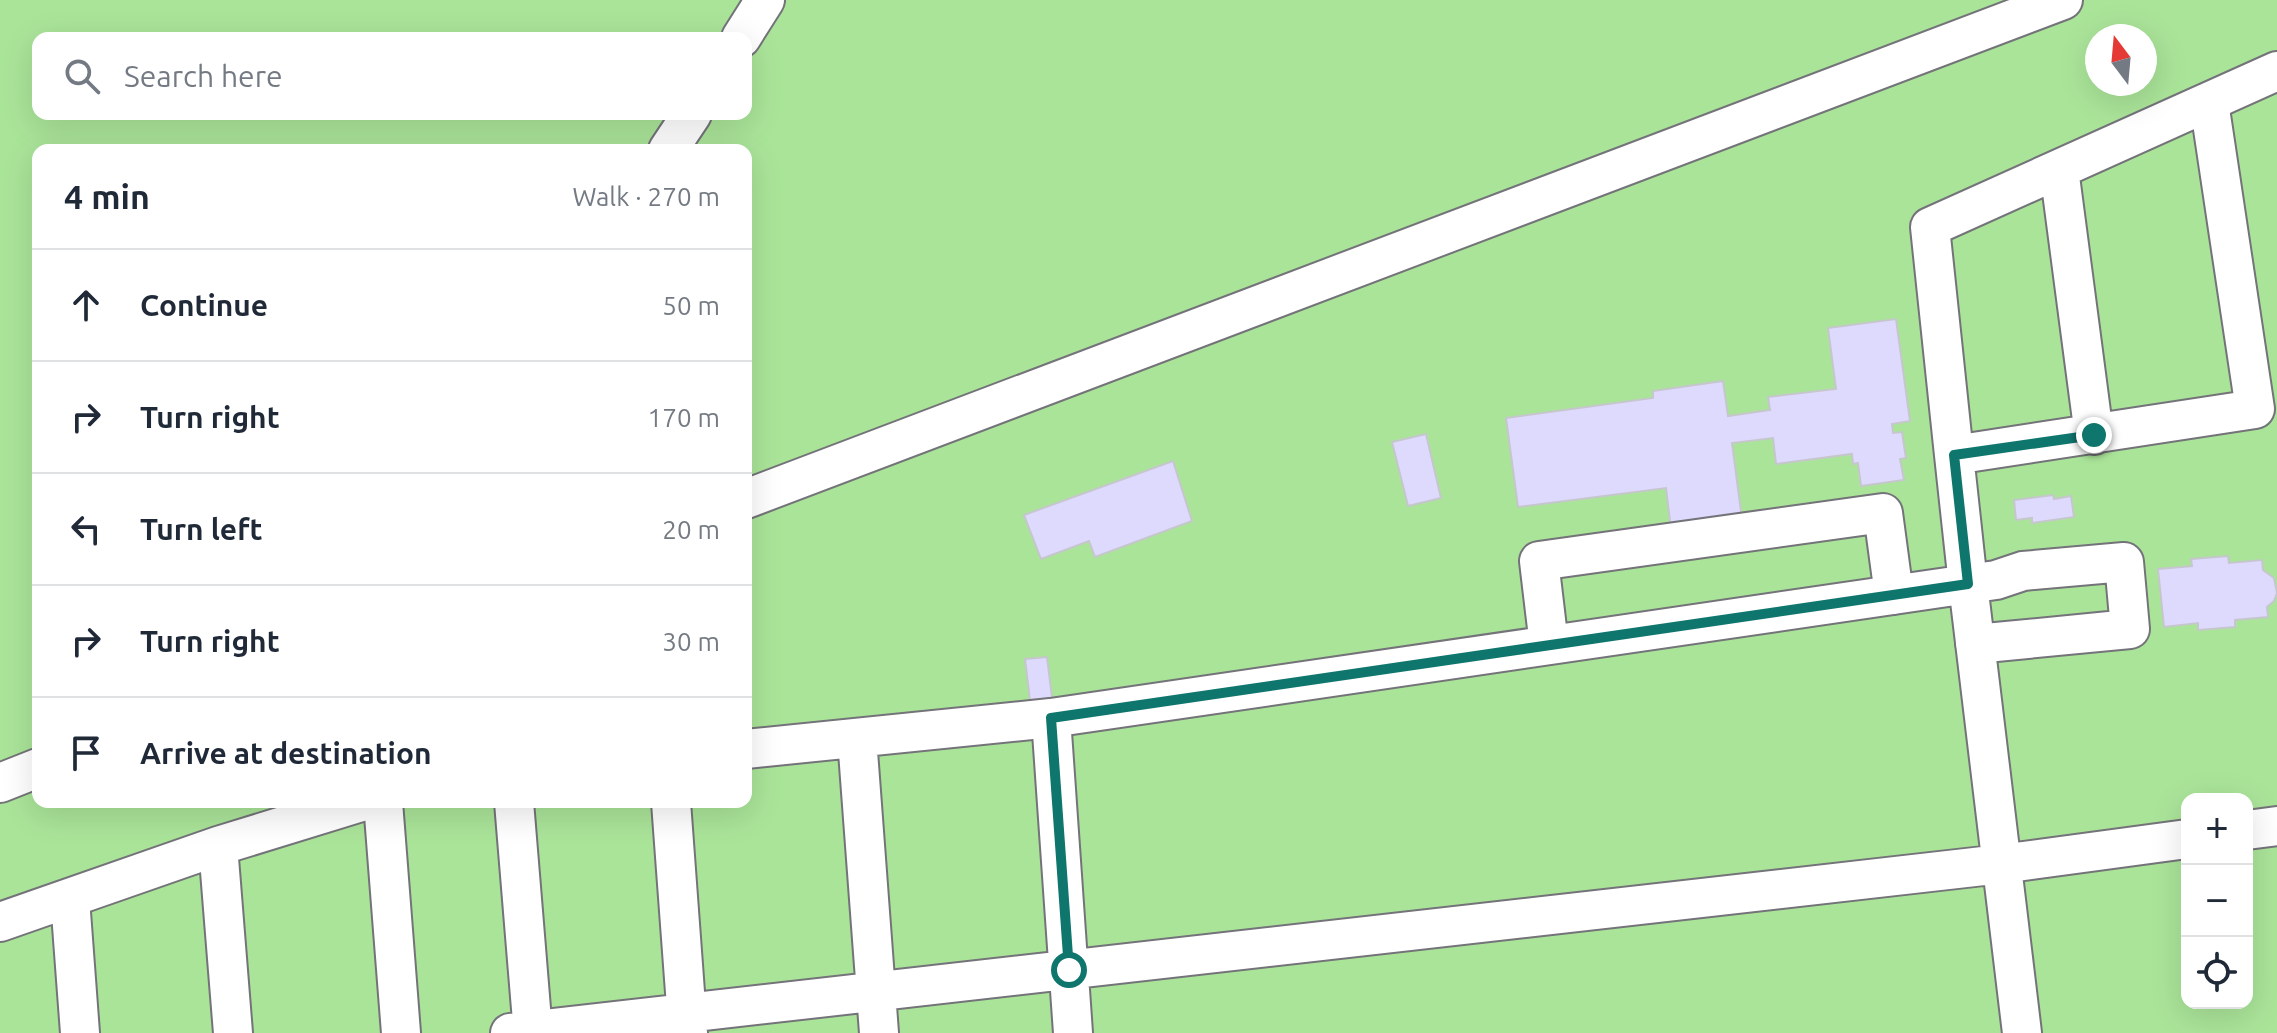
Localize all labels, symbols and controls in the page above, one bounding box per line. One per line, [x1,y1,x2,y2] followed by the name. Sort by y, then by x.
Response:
[2085,24,2157,96] north arrow
[32,32,752,120] search box
[60,54,104,98] icon: search
[124,59,283,93] text: Search here
[64,177,150,215] text: 4 min
[572,182,720,211] text: Walk · 270 m
[64,283,108,327] icon: ahead
[140,288,268,322] text: Continue
[662,291,720,320] text: 50 m
[64,395,108,439] icon: right
[140,400,280,434] text: Turn right
[648,403,720,432] text: 170 m
[2076,417,2112,453] route end
[64,507,108,551] icon: left
[140,512,262,546] text: Turn left
[662,515,720,544] text: 20 m
[64,619,108,663] icon: right
[140,624,280,658] text: Turn right
[662,627,720,656] text: 30 m
[64,731,108,775] icon: arrive
[140,736,432,770] text: Arrive at destination
[2181,793,2253,1009] map controls
[2181,793,2253,865] button: +
[2181,865,2253,937] button: −
[2181,937,2253,1009] button: locate
[1051,952,1087,988] route start

